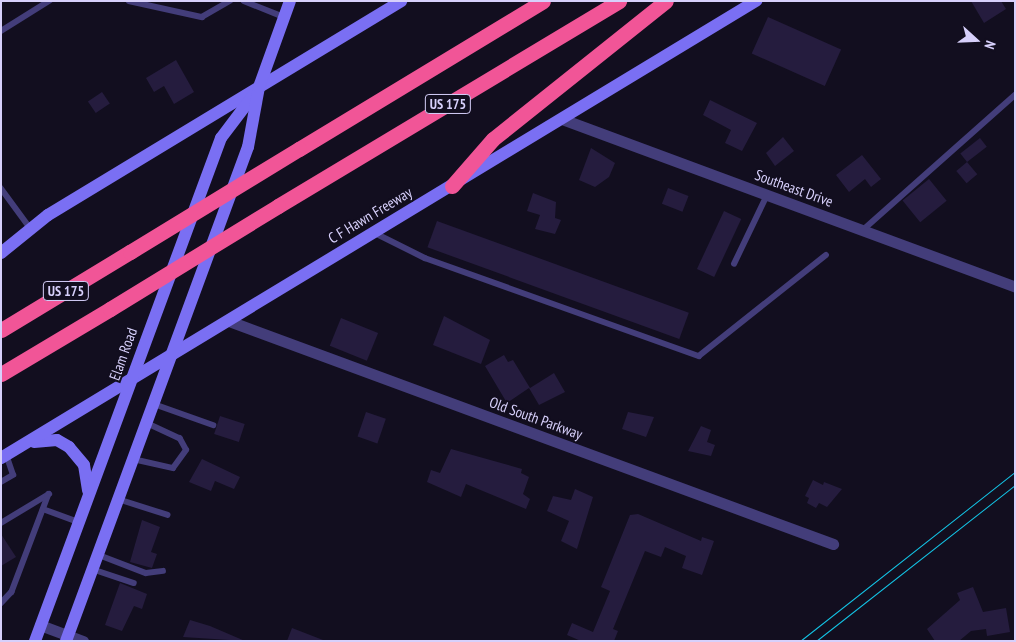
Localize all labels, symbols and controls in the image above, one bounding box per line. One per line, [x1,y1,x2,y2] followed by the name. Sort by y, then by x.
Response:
[951,15,1001,65] north arrow
[980,38,1000,52] text: N
[424,92,472,116] road number: US 175
[752,166,836,210] street label: Southeast Drive
[325,183,415,247] street label: C F Hawn Freeway
[42,280,90,302] road number: US 175
[105,325,141,383] street label: Elam Road
[487,393,585,443] street label: Old South Parkway

